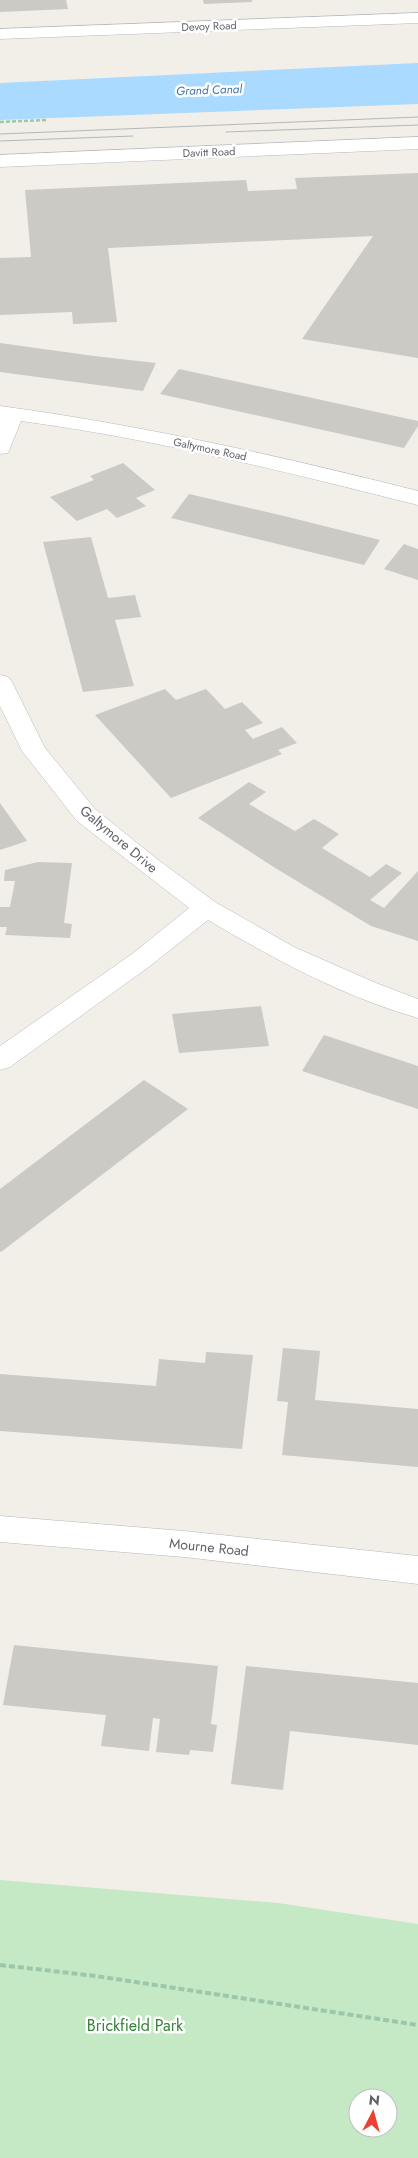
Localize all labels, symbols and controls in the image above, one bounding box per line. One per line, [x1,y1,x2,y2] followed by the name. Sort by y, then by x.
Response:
[181,17,237,35] street label: Devoy Road
[176,80,244,100] water label: Grand Canal
[182,143,236,161] street label: Davitt Road
[172,433,248,465] street label: Galtymore Road
[76,800,162,878] street label: Galtymore Drive
[168,1533,250,1561] street label: Mourne Road
[87,2014,184,2037] park label: Brickfield Park
[348,2088,398,2138] north arrow
[368,2090,381,2111] text: N

